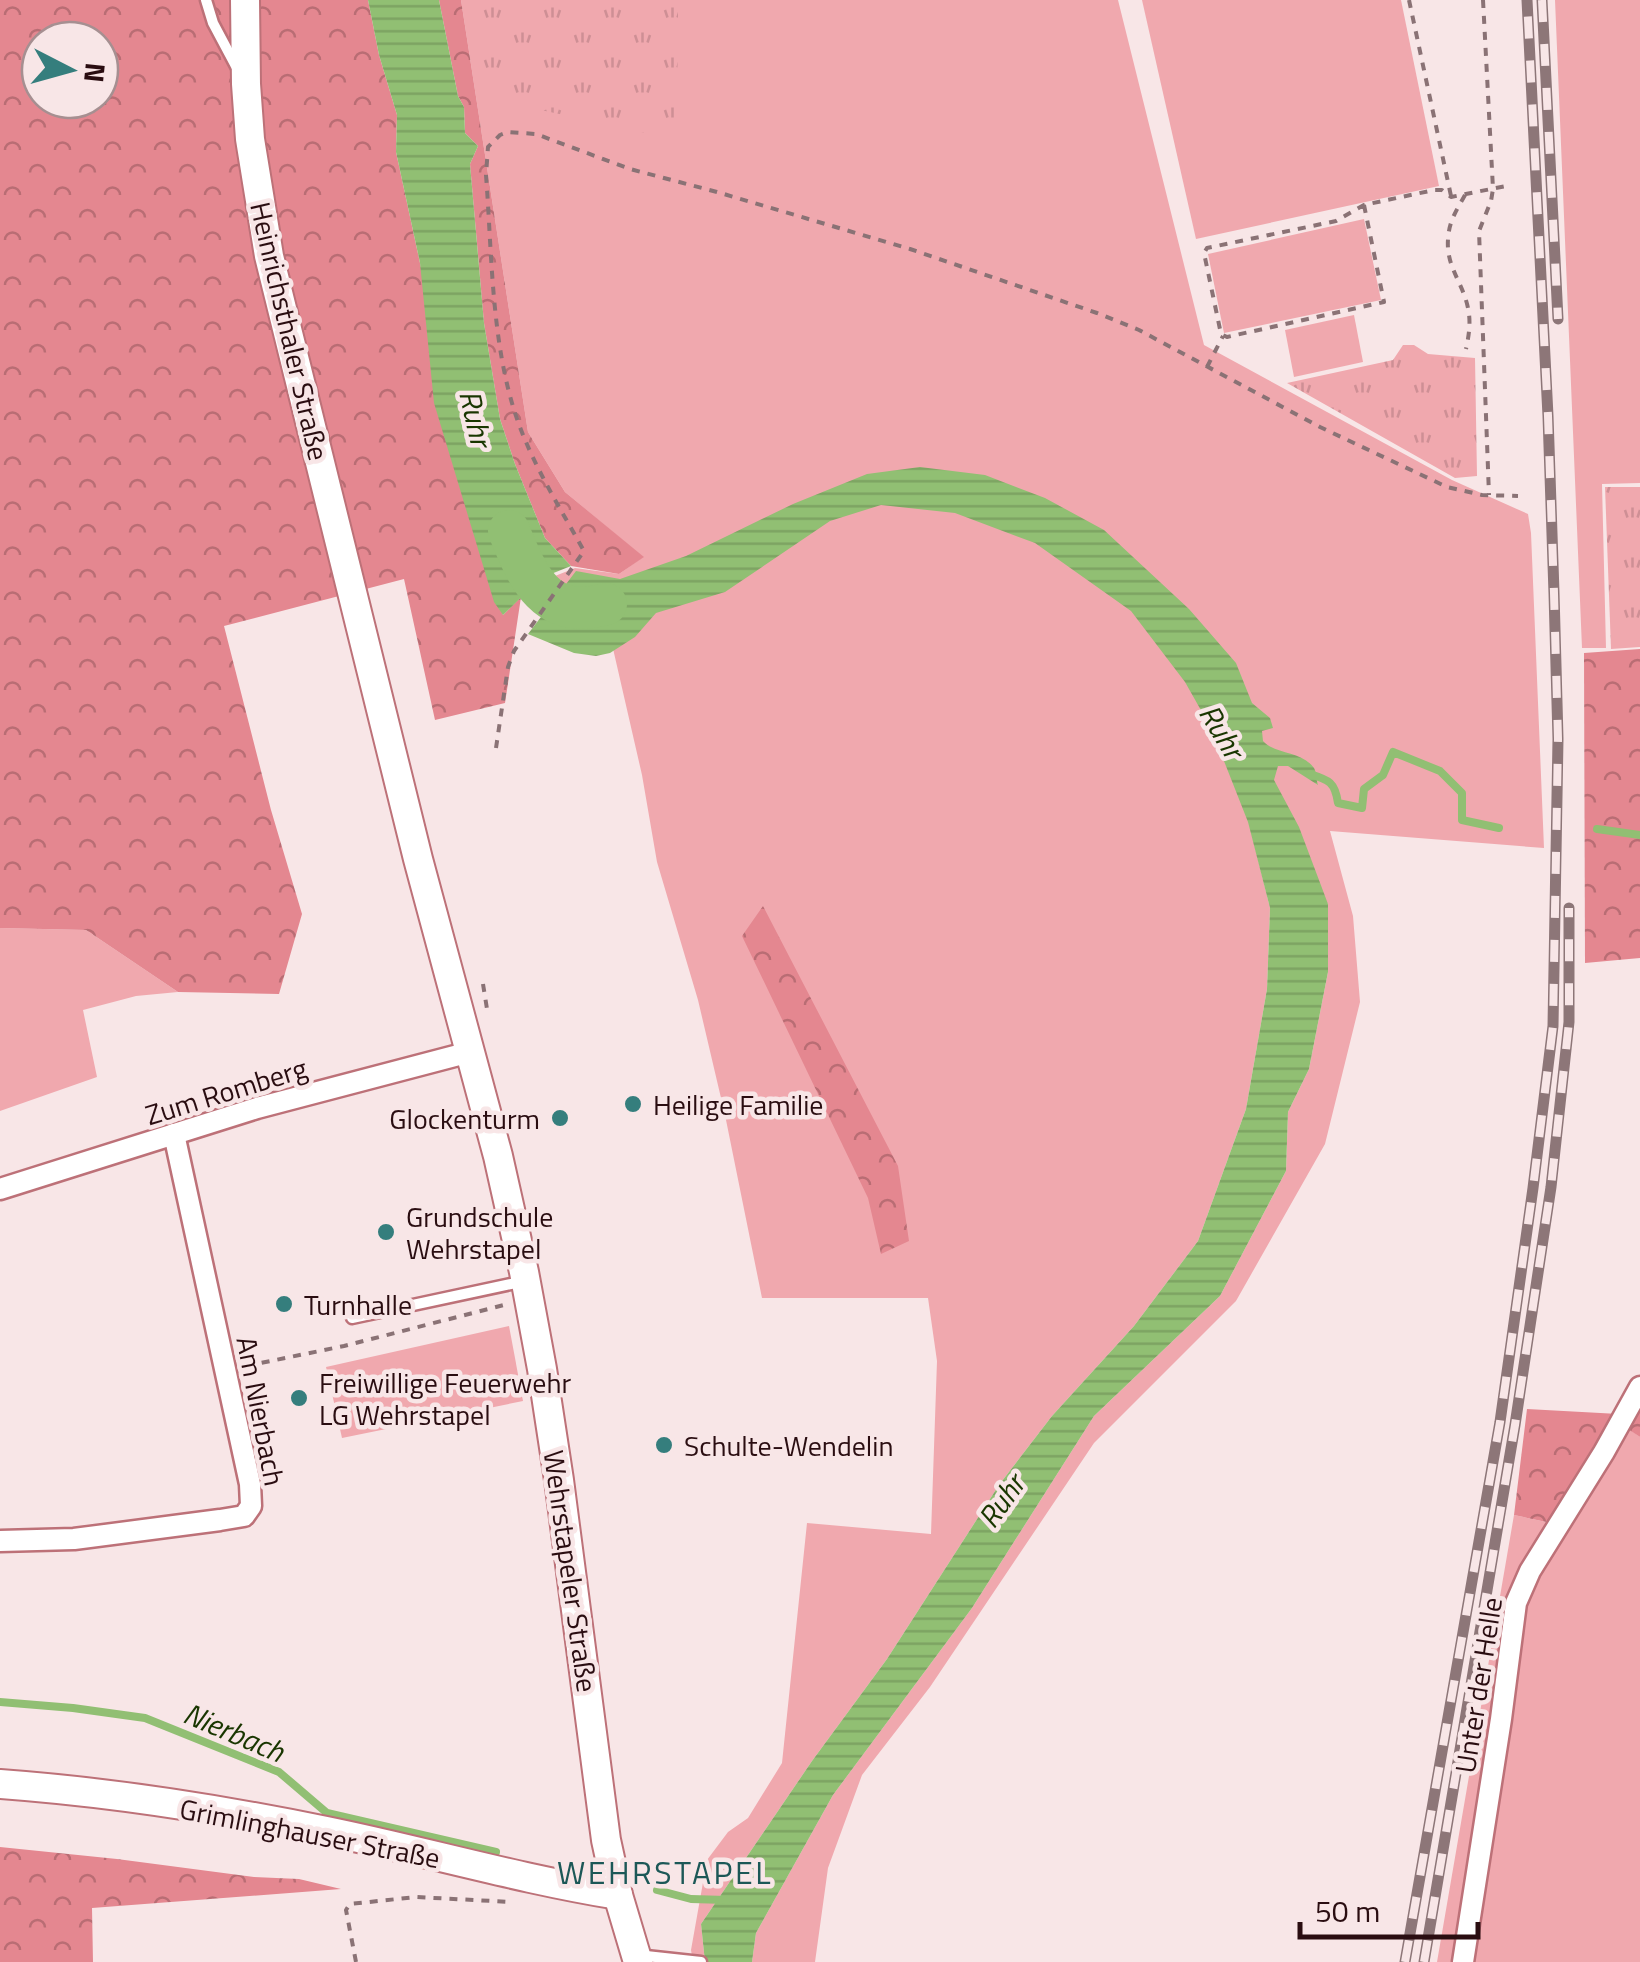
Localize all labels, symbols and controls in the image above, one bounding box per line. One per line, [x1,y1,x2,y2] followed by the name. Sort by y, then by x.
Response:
[20,20,120,120] north arrow
[73,61,118,85] text: N
[239,197,341,465] street label: Heinrichsthaler Straße
[447,385,506,454] water label: Ruhr
[1188,695,1258,770] water label: Ruhr
[140,1046,312,1136] street label: Zum Romberg
[653,1083,823,1126] place label: Heilige Familie
[622,1093,644,1115] marker: Heilige Familie
[389,1097,540,1140] place label: Glockenturm
[549,1107,571,1129] marker: Glockenturm
[406,1195,553,1270] place label: Grundschule Wehrstapel
[375,1221,397,1243] marker: Grundschule Wehrstapel
[304,1283,412,1326] place label: Turnhalle
[273,1293,295,1315] marker: Turnhalle
[225,1333,297,1489] street label: Am Nierbach
[319,1361,571,1436] place label: Freiwillige Feuerwehr LG Wehrstapel
[288,1387,310,1409] marker: Freiwillige Feuerwehr LG Wehrstapel
[684,1424,893,1467] place label: Schulte-Wendelin
[653,1434,675,1456] marker: Schulte-Wendelin
[533,1447,609,1695] street label: Wehrstapeler Straße
[966,1462,1038,1537] water label: Ruhr
[1443,1594,1513,1776] street label: Unter der Helle
[176,1690,293,1774] water label: Nierbach
[176,1787,444,1879] street label: Grimlinghauser Straße
[557,1848,773,1896] district label: WEHRSTAPEL
[1300,1877,1478,1939] scale bar
[1315,1888,1380,1934] text: 50 m

